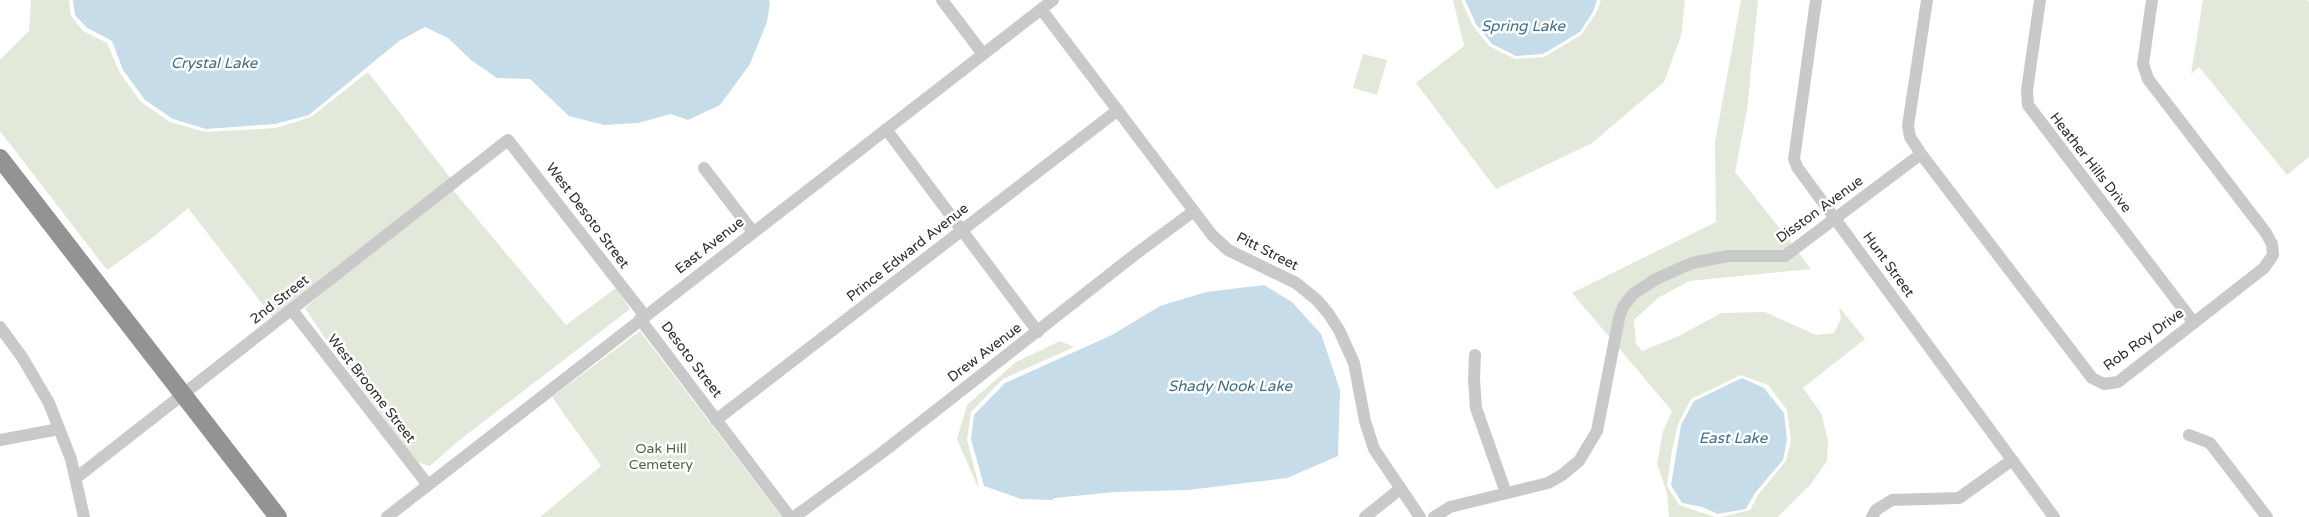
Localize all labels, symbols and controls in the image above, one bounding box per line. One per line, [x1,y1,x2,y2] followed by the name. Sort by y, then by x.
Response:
[1481,18,1565,36] water label: Spring Lake
[171,55,257,73] water label: Crystal Lake
[2046,110,2134,216] street label: Heather Hills Drive
[542,160,632,272] street label: West Desoto Street
[1773,173,1867,247] street label: Disston Avenue
[844,200,972,306] street label: Prince Edward Avenue
[672,214,748,278] street label: East Avenue
[1233,229,1301,275] street label: Pitt Street
[1859,229,1917,301] street label: Hunt Street
[247,272,313,328] street label: 2nd Street
[2101,305,2187,375] street label: Rob Roy Drive
[657,319,725,401] street label: Desoto Street
[945,320,1025,386] street label: Drew Avenue
[323,331,419,447] street label: West Broome Street
[1168,378,1292,396] water label: Shady Nook Lake
[1699,430,1767,448] water label: East Lake
[629,441,693,474] park label: Oak Hill Cemetery

